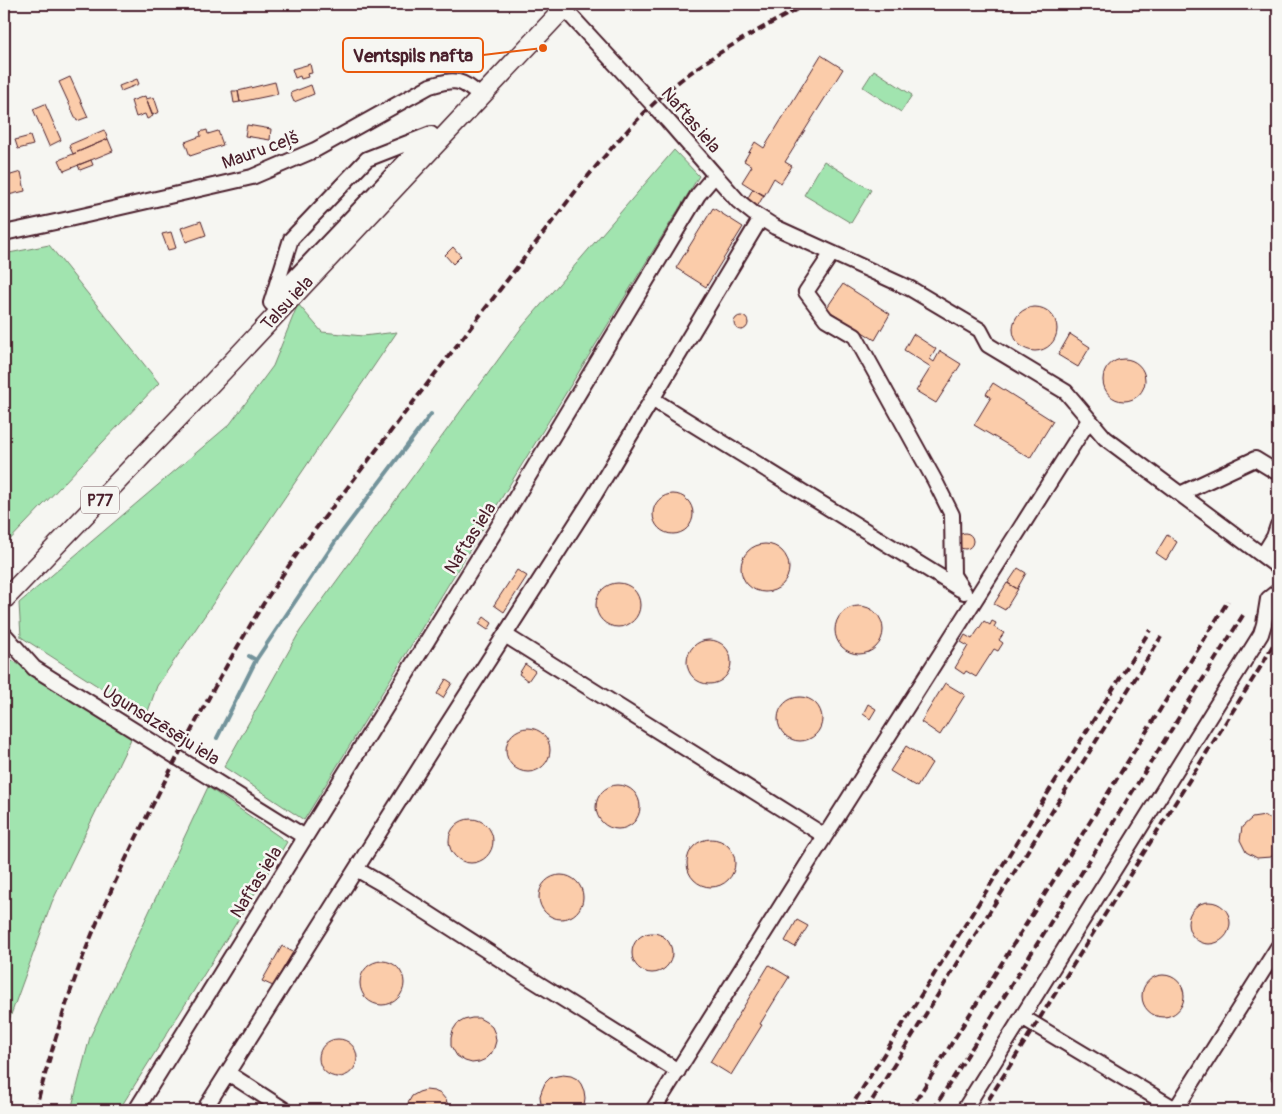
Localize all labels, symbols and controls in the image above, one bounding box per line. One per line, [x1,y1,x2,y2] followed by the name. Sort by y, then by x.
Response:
[343,38,483,72] callout: Ventspils nafta
[353,44,473,68] text: Ventspils nafta
[656,83,726,158] street label: Naftas iela
[219,126,302,175] street label: Mauru ceļš
[256,271,319,336] street label: Talsu iela
[81,486,119,514] road number: P77
[439,498,501,578] street label: Naftas iela
[97,680,224,771] street label: Ugunsdzēsēju iela
[225,842,287,922] street label: Naftas iela

